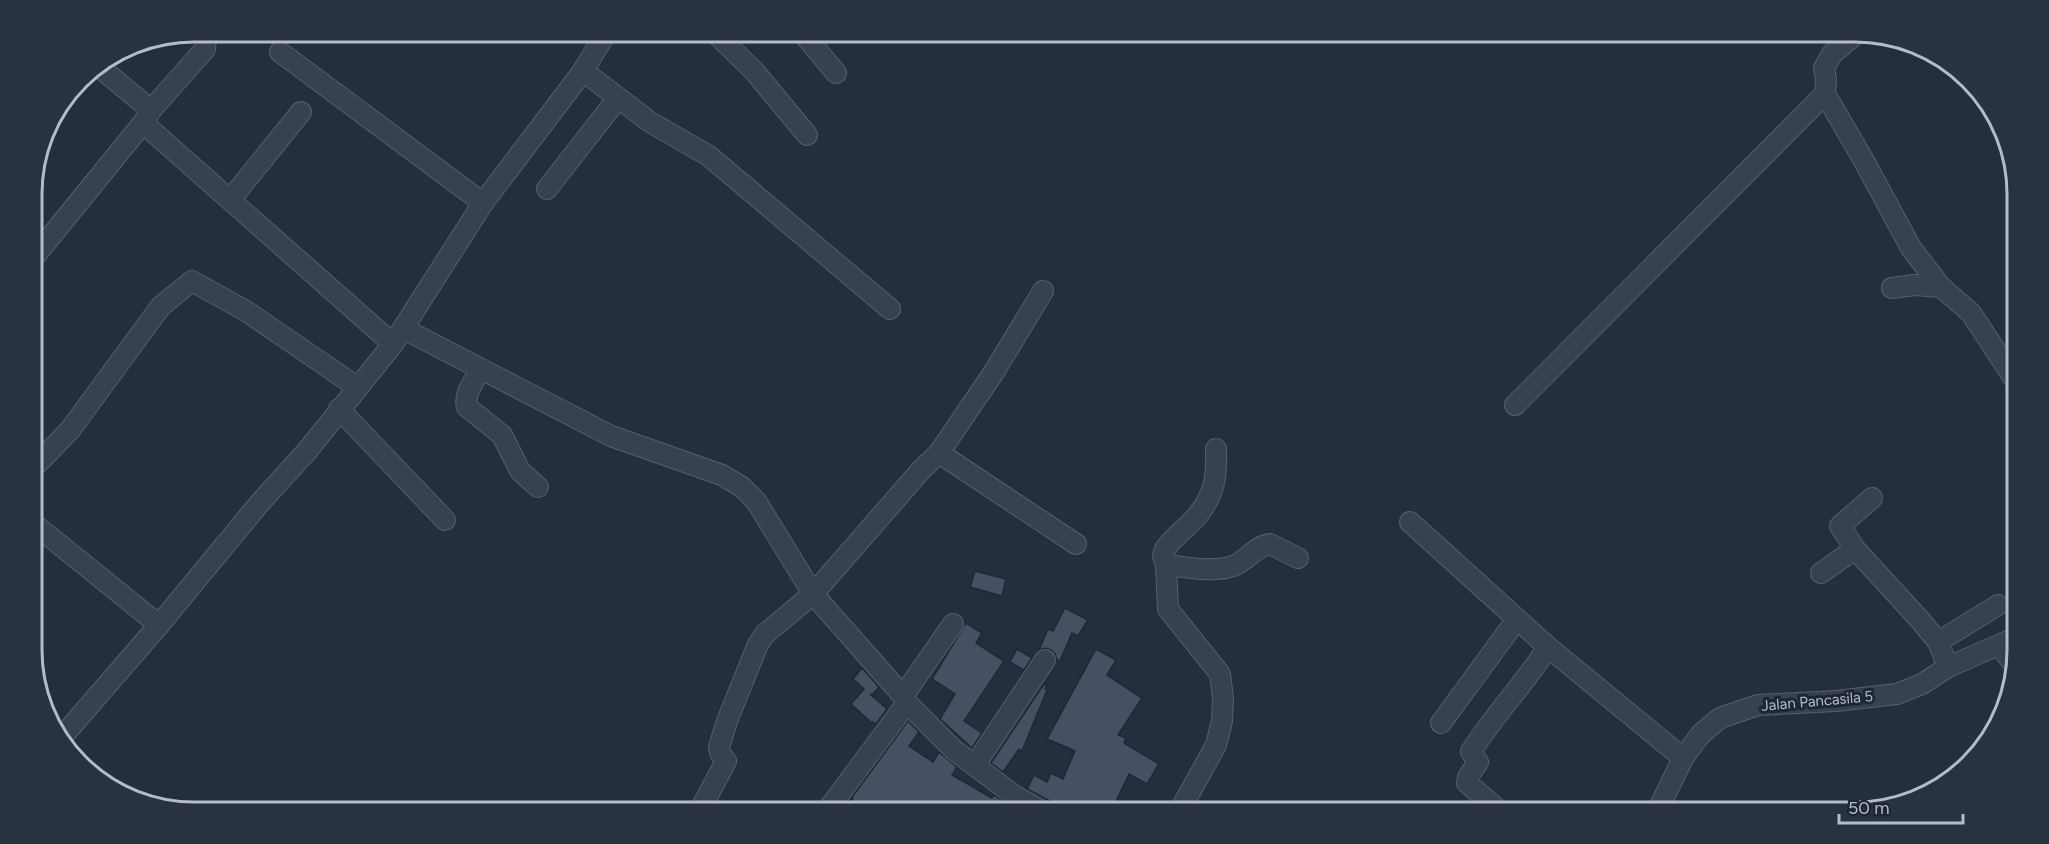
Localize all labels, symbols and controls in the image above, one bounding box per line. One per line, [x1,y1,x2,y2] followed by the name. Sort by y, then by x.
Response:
[1760,687,1874,715] street label: Jalan Pancasila 5
[1839,787,1964,825] scale bar
[1848,797,1890,819] text: 50 m

